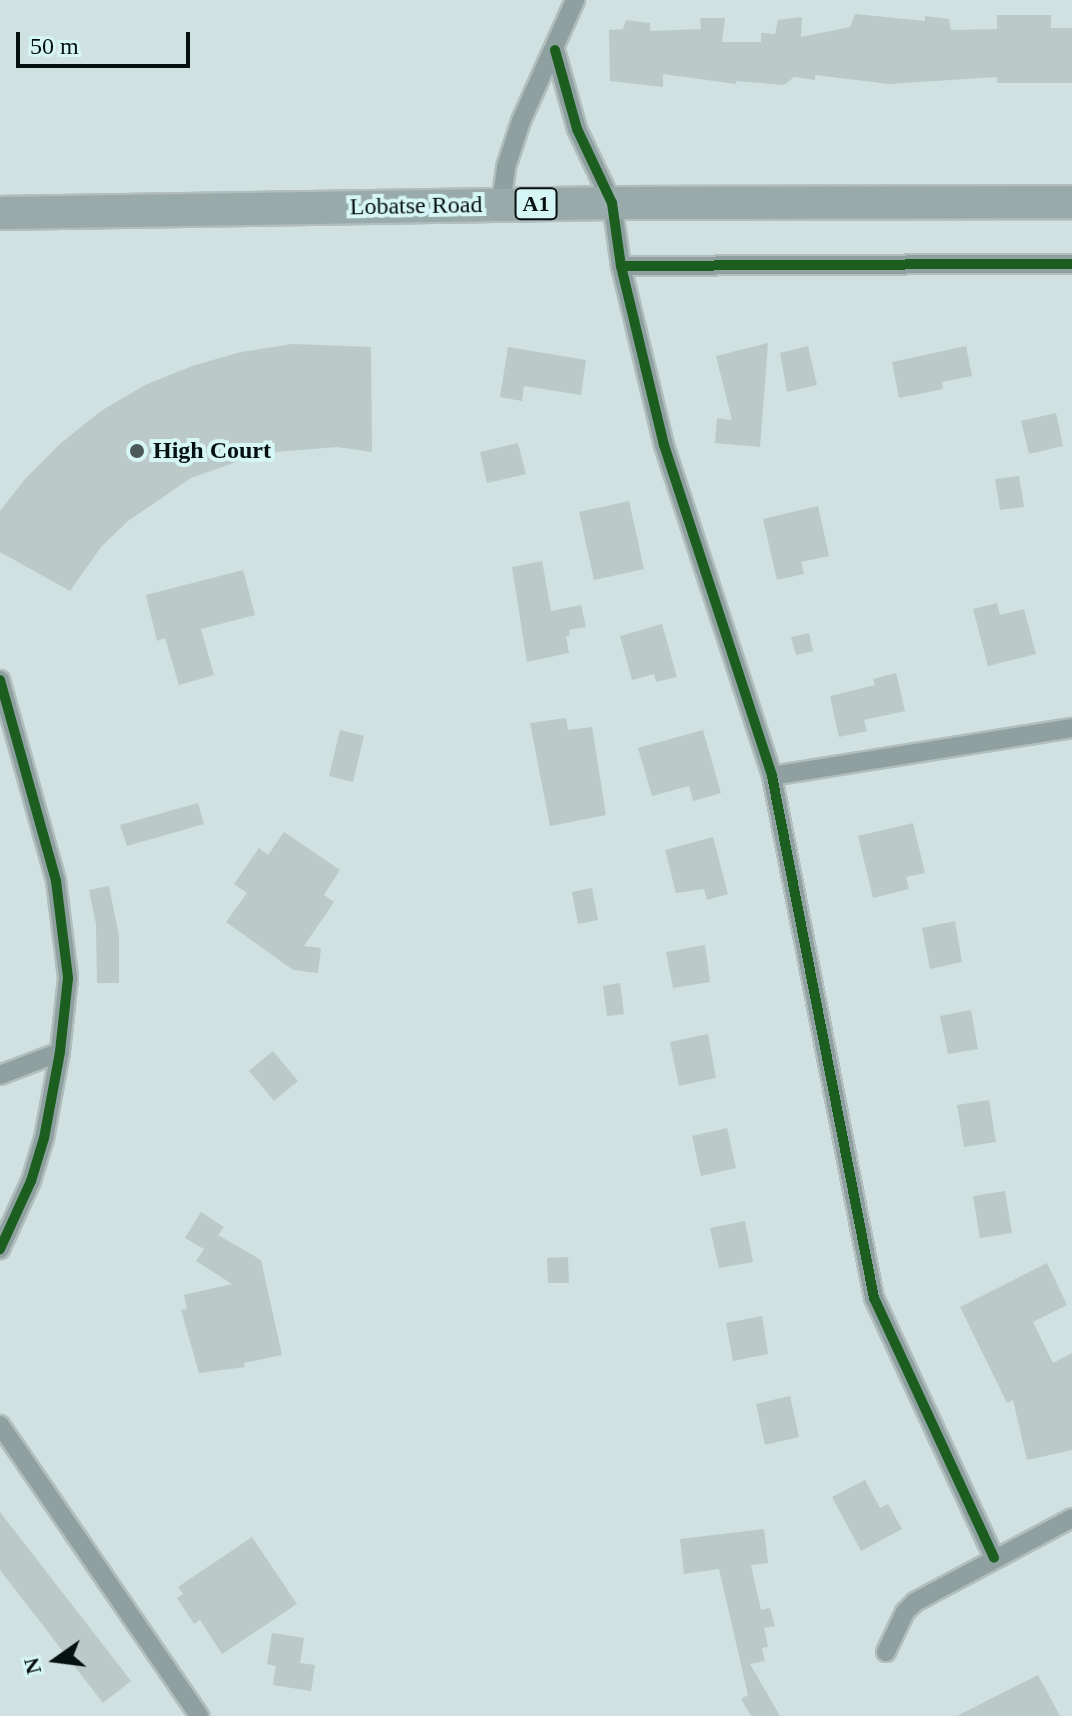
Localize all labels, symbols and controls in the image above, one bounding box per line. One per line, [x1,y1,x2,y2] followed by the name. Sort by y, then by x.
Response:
[20,16,194,66] scale bar
[30,33,79,59] text: 50 m
[514,186,558,222] road number: A1
[349,190,483,222] street label: Lobatse Road
[153,437,271,465] place label: High Court
[128,442,146,460] marker: High Court
[16,1620,96,1700] north arrow
[18,1655,46,1677] text: N

